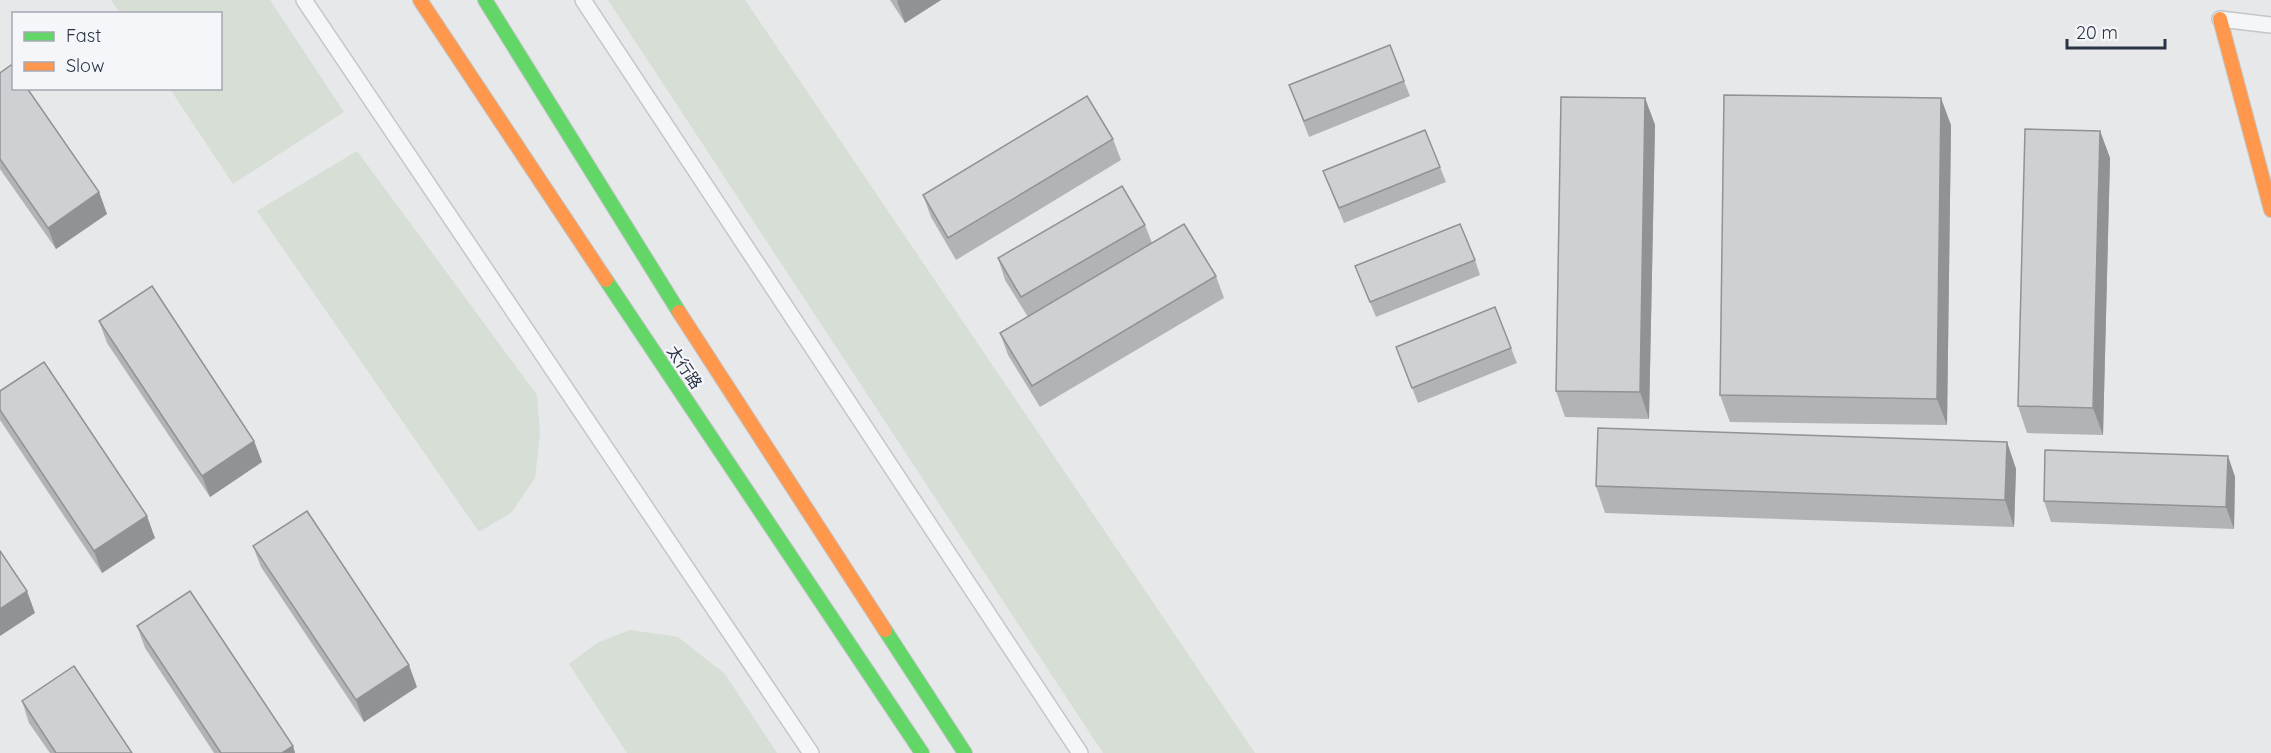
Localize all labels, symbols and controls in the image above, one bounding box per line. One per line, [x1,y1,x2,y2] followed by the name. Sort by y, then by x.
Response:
[12,12,222,90] legend
[2067,12,2164,50] scale bar
[2076,21,2118,44] text: 20 m
[66,24,101,47] text: Fast
[66,54,104,77] text: Slow
[663,342,707,392] street label: 太行路

